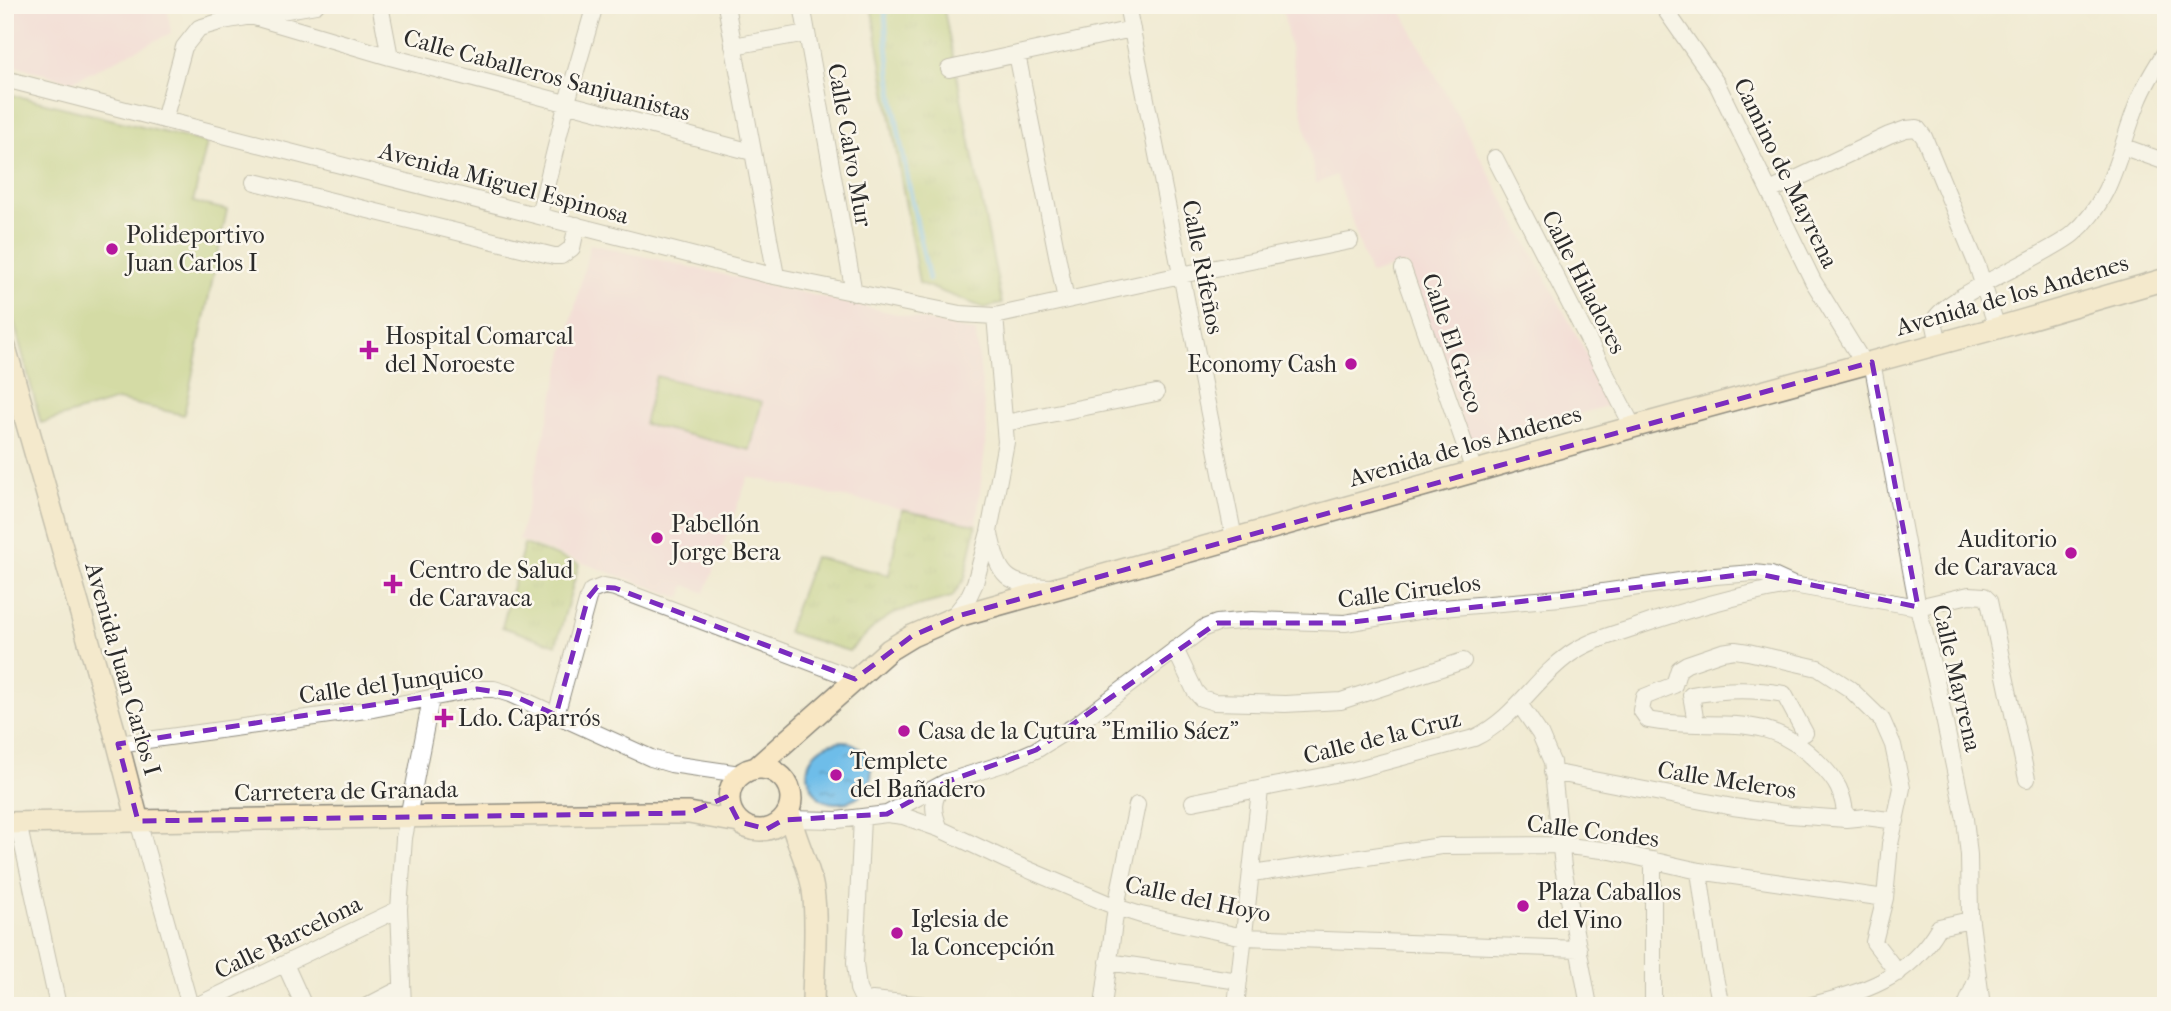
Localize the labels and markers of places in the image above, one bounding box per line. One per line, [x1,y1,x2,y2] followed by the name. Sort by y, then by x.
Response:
[124,221,265,277] place label: Polideportivo Juan Carlos I
[104,241,120,257] marker: Polideportivo Juan Carlos I
[385,322,574,378] place label: Hospital Comarcal del Noroeste
[359,340,379,360] marker: Hospital Comarcal del Noroeste
[1187,350,1338,378] place label: Economy Cash
[1343,356,1359,372] marker: Economy Cash
[669,510,781,566] place label: Pabellón Jorge Bera
[1934,525,2058,581] place label: Auditorio de Caravaca
[649,530,665,546] marker: Pabellón Jorge Bera
[2063,545,2079,561] marker: Auditorio de Caravaca
[409,556,574,612] place label: Centro de Salud de Caravaca
[383,574,403,594] marker: Centro de Salud de Caravaca
[458,704,600,732] place label: Ldo. Caparrós
[436,710,452,726] marker: Ldo. Caparrós
[918,717,1239,745] place label: Casa de la Cutura "Emilio Sáez"
[896,723,912,739] marker: Casa de la Cutura "Emilio Sáez"
[850,747,986,803] place label: Templete del Bañadero
[828,767,844,783] marker: Templete del Bañadero
[1537,878,1681,934] place label: Plaza Caballos del Vino
[1515,898,1531,914] marker: Plaza Caballos del Vino
[910,905,1055,961] place label: Iglesia de la Concepción
[889,925,905,941] marker: Iglesia de la Concepción

